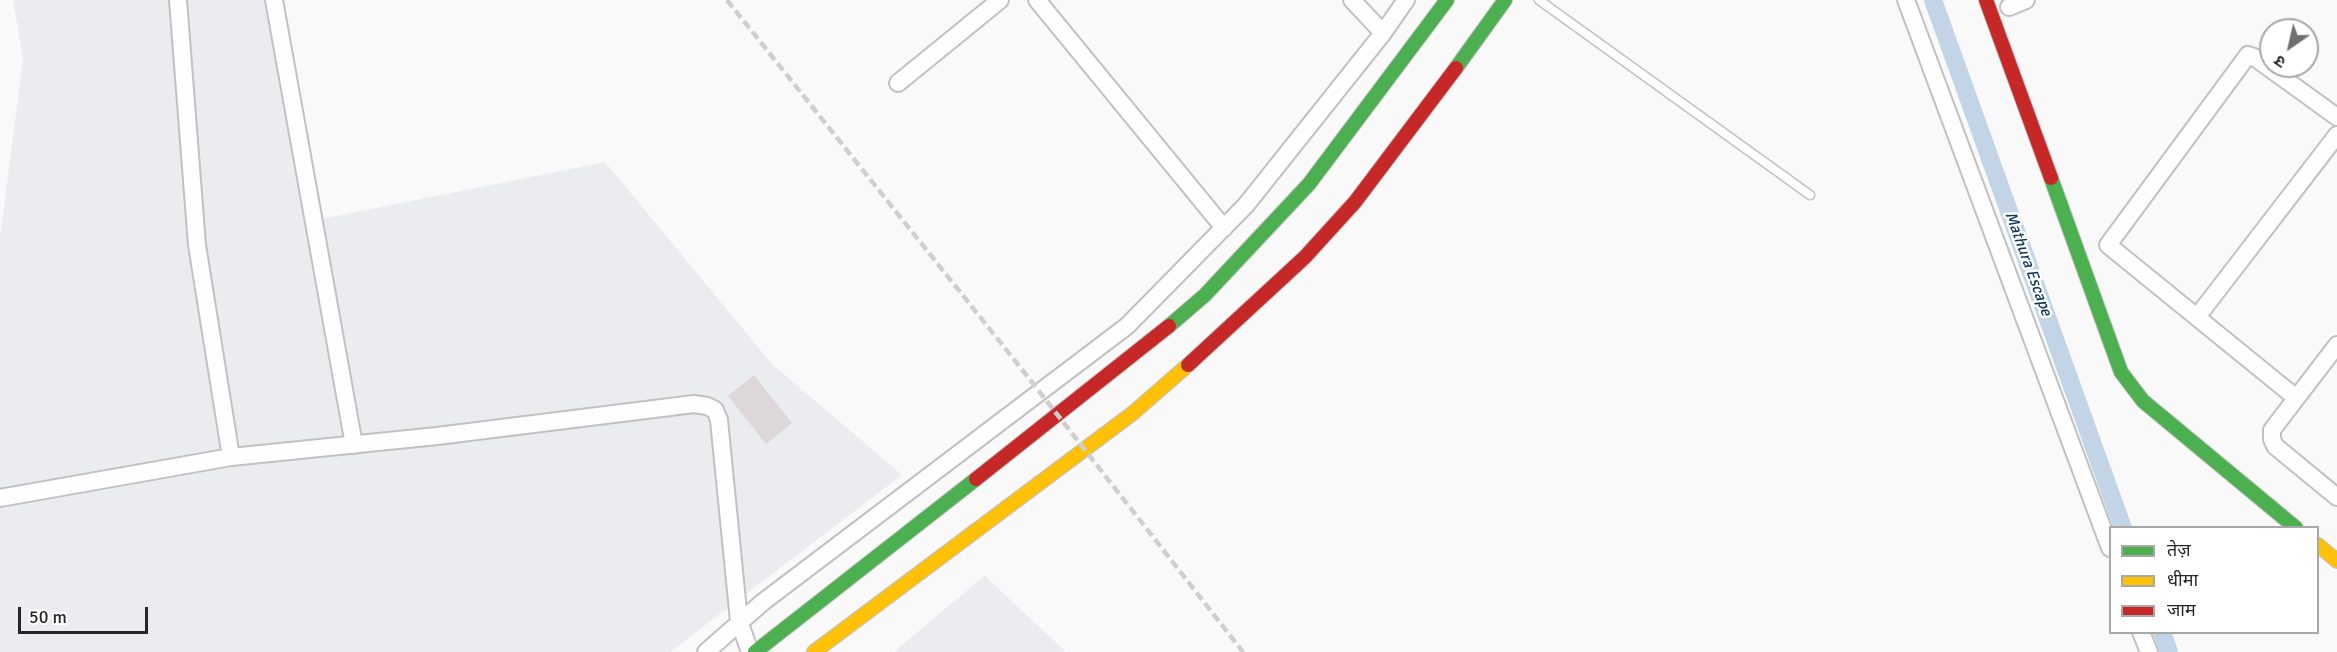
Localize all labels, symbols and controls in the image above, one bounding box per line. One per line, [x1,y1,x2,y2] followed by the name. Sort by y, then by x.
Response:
[2259,18,2319,78] north arrow
[2271,50,2290,72] text: उ
[2000,209,2056,319] water label: Mathura Escape
[2109,526,2319,634] legend
[2167,539,2191,561] text: तेज़
[2167,569,2198,591] text: धीमा
[21,595,152,633] scale bar
[2167,599,2196,621] text: जाम
[29,606,67,628] text: 50 m

